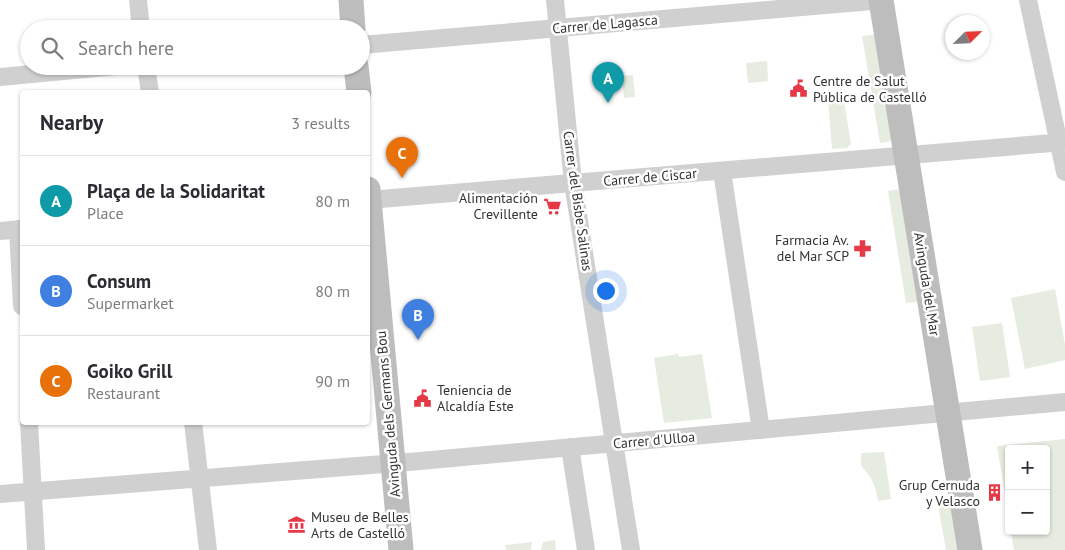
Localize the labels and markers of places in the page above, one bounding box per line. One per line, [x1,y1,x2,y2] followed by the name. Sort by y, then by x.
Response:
[592,62,624,103] pin: A
[813,72,927,106] place label: Centre de Salut Pública de Castelló
[789,79,809,99] public building icon: Centre de Salut Pública de Castelló
[386,137,418,178] pin: C
[459,189,538,223] place label: Alimentación Crevillente
[542,196,562,216] supermarket icon: Alimentación Crevillente
[775,231,849,265] place label: Farmacia Av. del Mar SCP
[853,238,873,258] pharmacy icon: Farmacia Av. del Mar SCP
[402,299,434,340] pin: B
[437,381,514,415] place label: Teniencia de Alcaldía Este
[413,388,433,408] public building icon: Teniencia de Alcaldía Este
[899,476,980,510] place label: Grup Cernuda y Velasco
[984,483,1004,503] building icon: Grup Cernuda y Velasco
[311,508,409,542] place label: Museu de Belles Arts de Castelló
[287,515,307,535] museum icon: Museu de Belles Arts de Castelló

